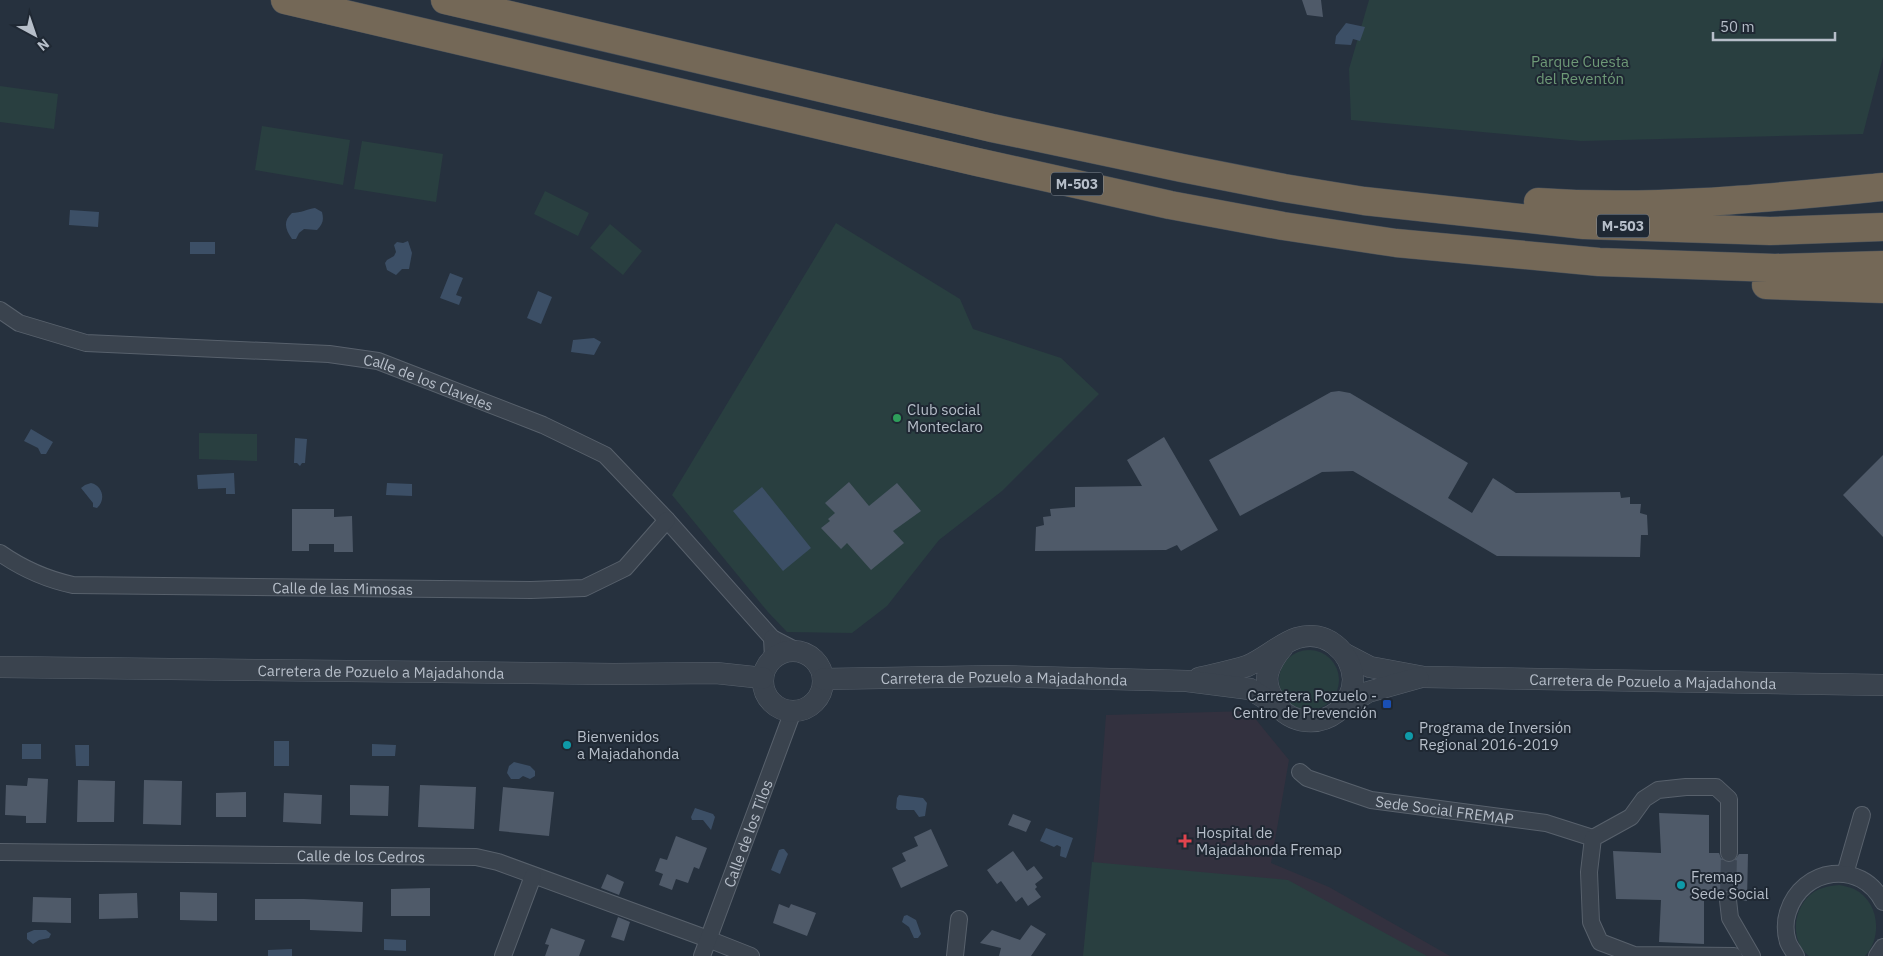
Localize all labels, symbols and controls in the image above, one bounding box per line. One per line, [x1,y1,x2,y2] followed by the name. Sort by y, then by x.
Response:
[10,10,60,60] north arrow
[1713,10,1836,42] scale bar
[1720,17,1755,36] text: 50 m
[34,35,53,55] text: N
[1531,52,1629,88] park label: Parque Cuesta del Reventón
[1051,172,1103,195] road number: M-503
[1597,215,1649,238] road number: M-503
[362,350,496,414] street label: Calle de los Claveles
[907,400,983,436] place label: Club social Monteclaro
[891,412,903,424] marker: Club social Monteclaro
[272,578,413,598] street label: Calle de las Mimosas
[257,660,505,682] street label: Carretera de Pozuelo a Majadahonda
[880,666,1128,689] street label: Carretera de Pozuelo a Majadahonda
[1529,669,1776,693] street label: Carretera de Pozuelo a Majadahonda
[1233,686,1377,722] place label: Carretera Pozuelo - Centro de Prevención
[1381,698,1393,710] marker: Carretera Pozuelo - Centro de Prevención
[1419,718,1572,754] place label: Programa de Inversión Regional 2016-2019
[577,727,679,763] place label: Bienvenidos a Majadahonda
[1403,730,1415,742] marker: Programa de Inversión Regional 2016-2019
[561,739,573,751] marker: Bienvenidos a Majadahonda
[719,777,776,890] street label: Calle de los Tilos
[1374,791,1515,828] street label: Sede Social FREMAP
[1196,823,1342,859] place label: Hospital de Majadahonda Fremap
[1178,834,1192,848] marker: Hospital de Majadahonda Fremap
[297,846,425,866] street label: Calle de los Cedros
[1691,867,1769,903] place label: Fremap Sede Social
[1675,879,1687,891] marker: Fremap Sede Social

